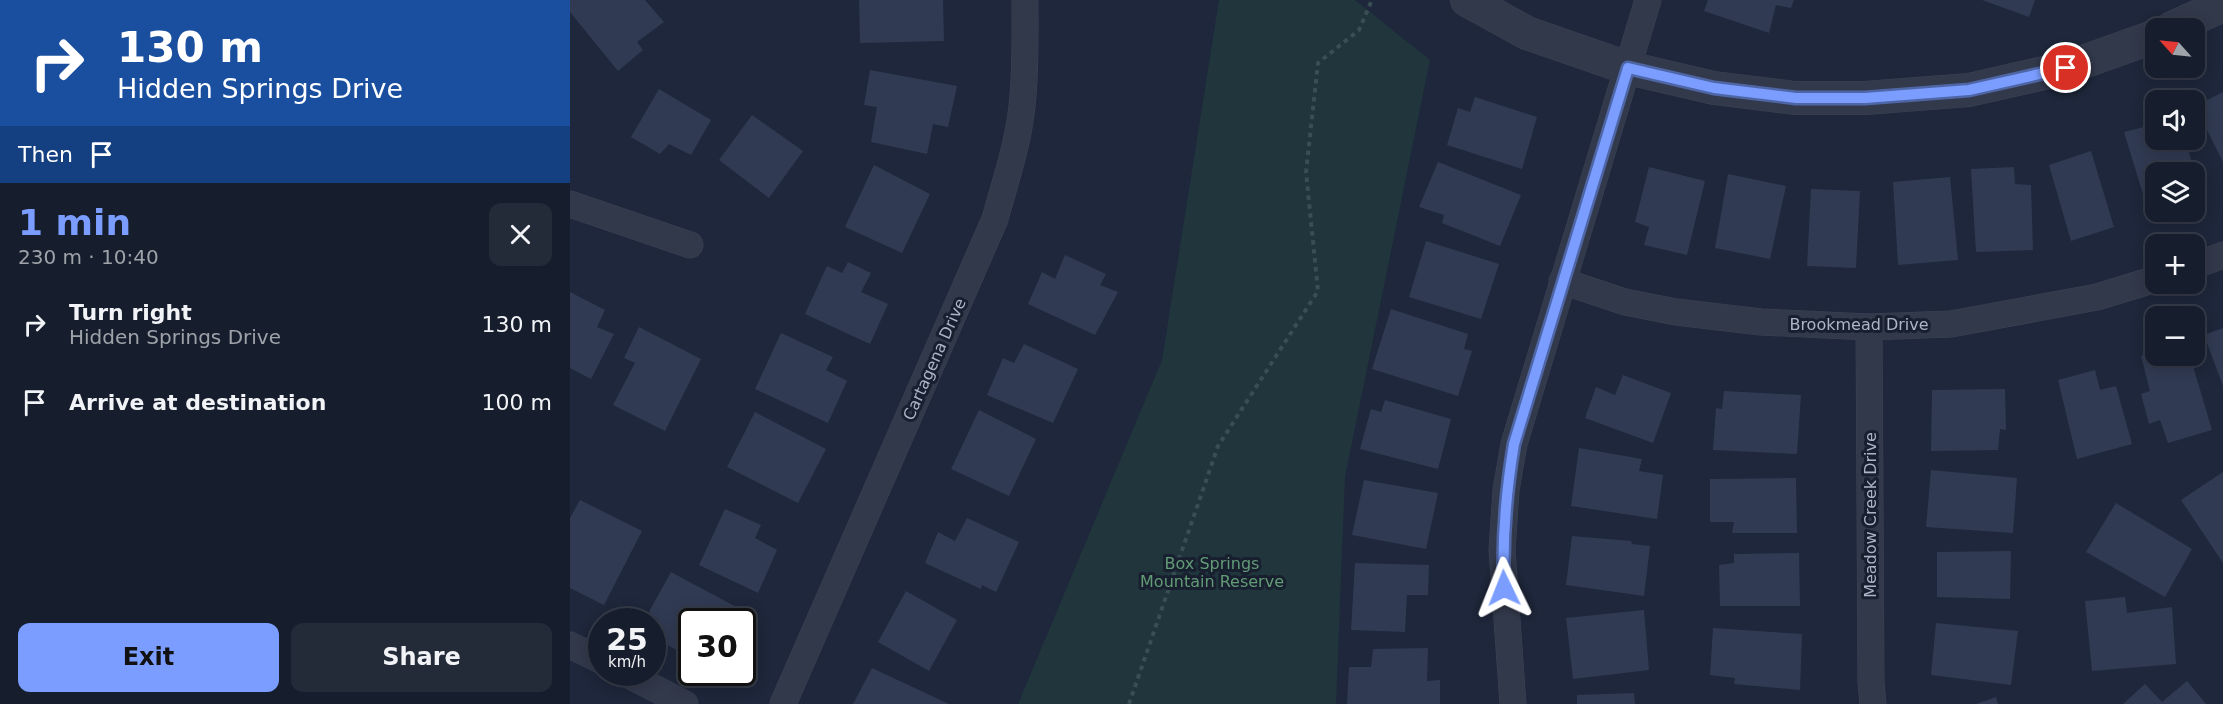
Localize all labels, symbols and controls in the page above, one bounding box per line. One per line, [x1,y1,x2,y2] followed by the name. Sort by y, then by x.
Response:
[2145,18,2205,78] north arrow
[2145,18,2205,366] map controls
[117,23,263,72] text: 130 m
[18,24,96,102] icon: right
[2040,42,2091,93] pin
[2049,51,2082,84] icon: arrive
[117,73,403,104] text: Hidden Springs Drive
[2145,90,2205,150] button: sound
[85,138,118,171] icon: arrive
[18,142,73,167] text: Then
[2145,162,2205,222] button: layers
[18,202,131,243] text: 1 min
[489,203,552,266] button: close
[2145,234,2205,294] button: +
[18,245,159,269] text: 230 m · 10:40
[899,295,970,423] street label: Cartagena Drive
[69,300,192,325] text: Turn right
[2145,306,2205,366] button: −
[18,308,51,341] icon: right
[482,312,552,337] text: 130 m
[1789,315,1929,334] street label: Brookmead Drive
[69,325,281,349] text: Hidden Springs Drive
[18,386,51,419] icon: arrive
[69,390,326,415] text: Arrive at destination
[482,390,552,415] text: 100 m
[1861,432,1880,598] street label: Meadow Creek Drive
[1140,554,1284,591] park label: Box Springs Mountain Reserve
[1472,556,1536,620] position arrow
[678,608,756,686] speed limit sign: 30
[606,622,648,657] text: 25
[18,623,279,692] button: Exit
[291,623,552,692] button: Share
[608,653,646,671] text: km/h

